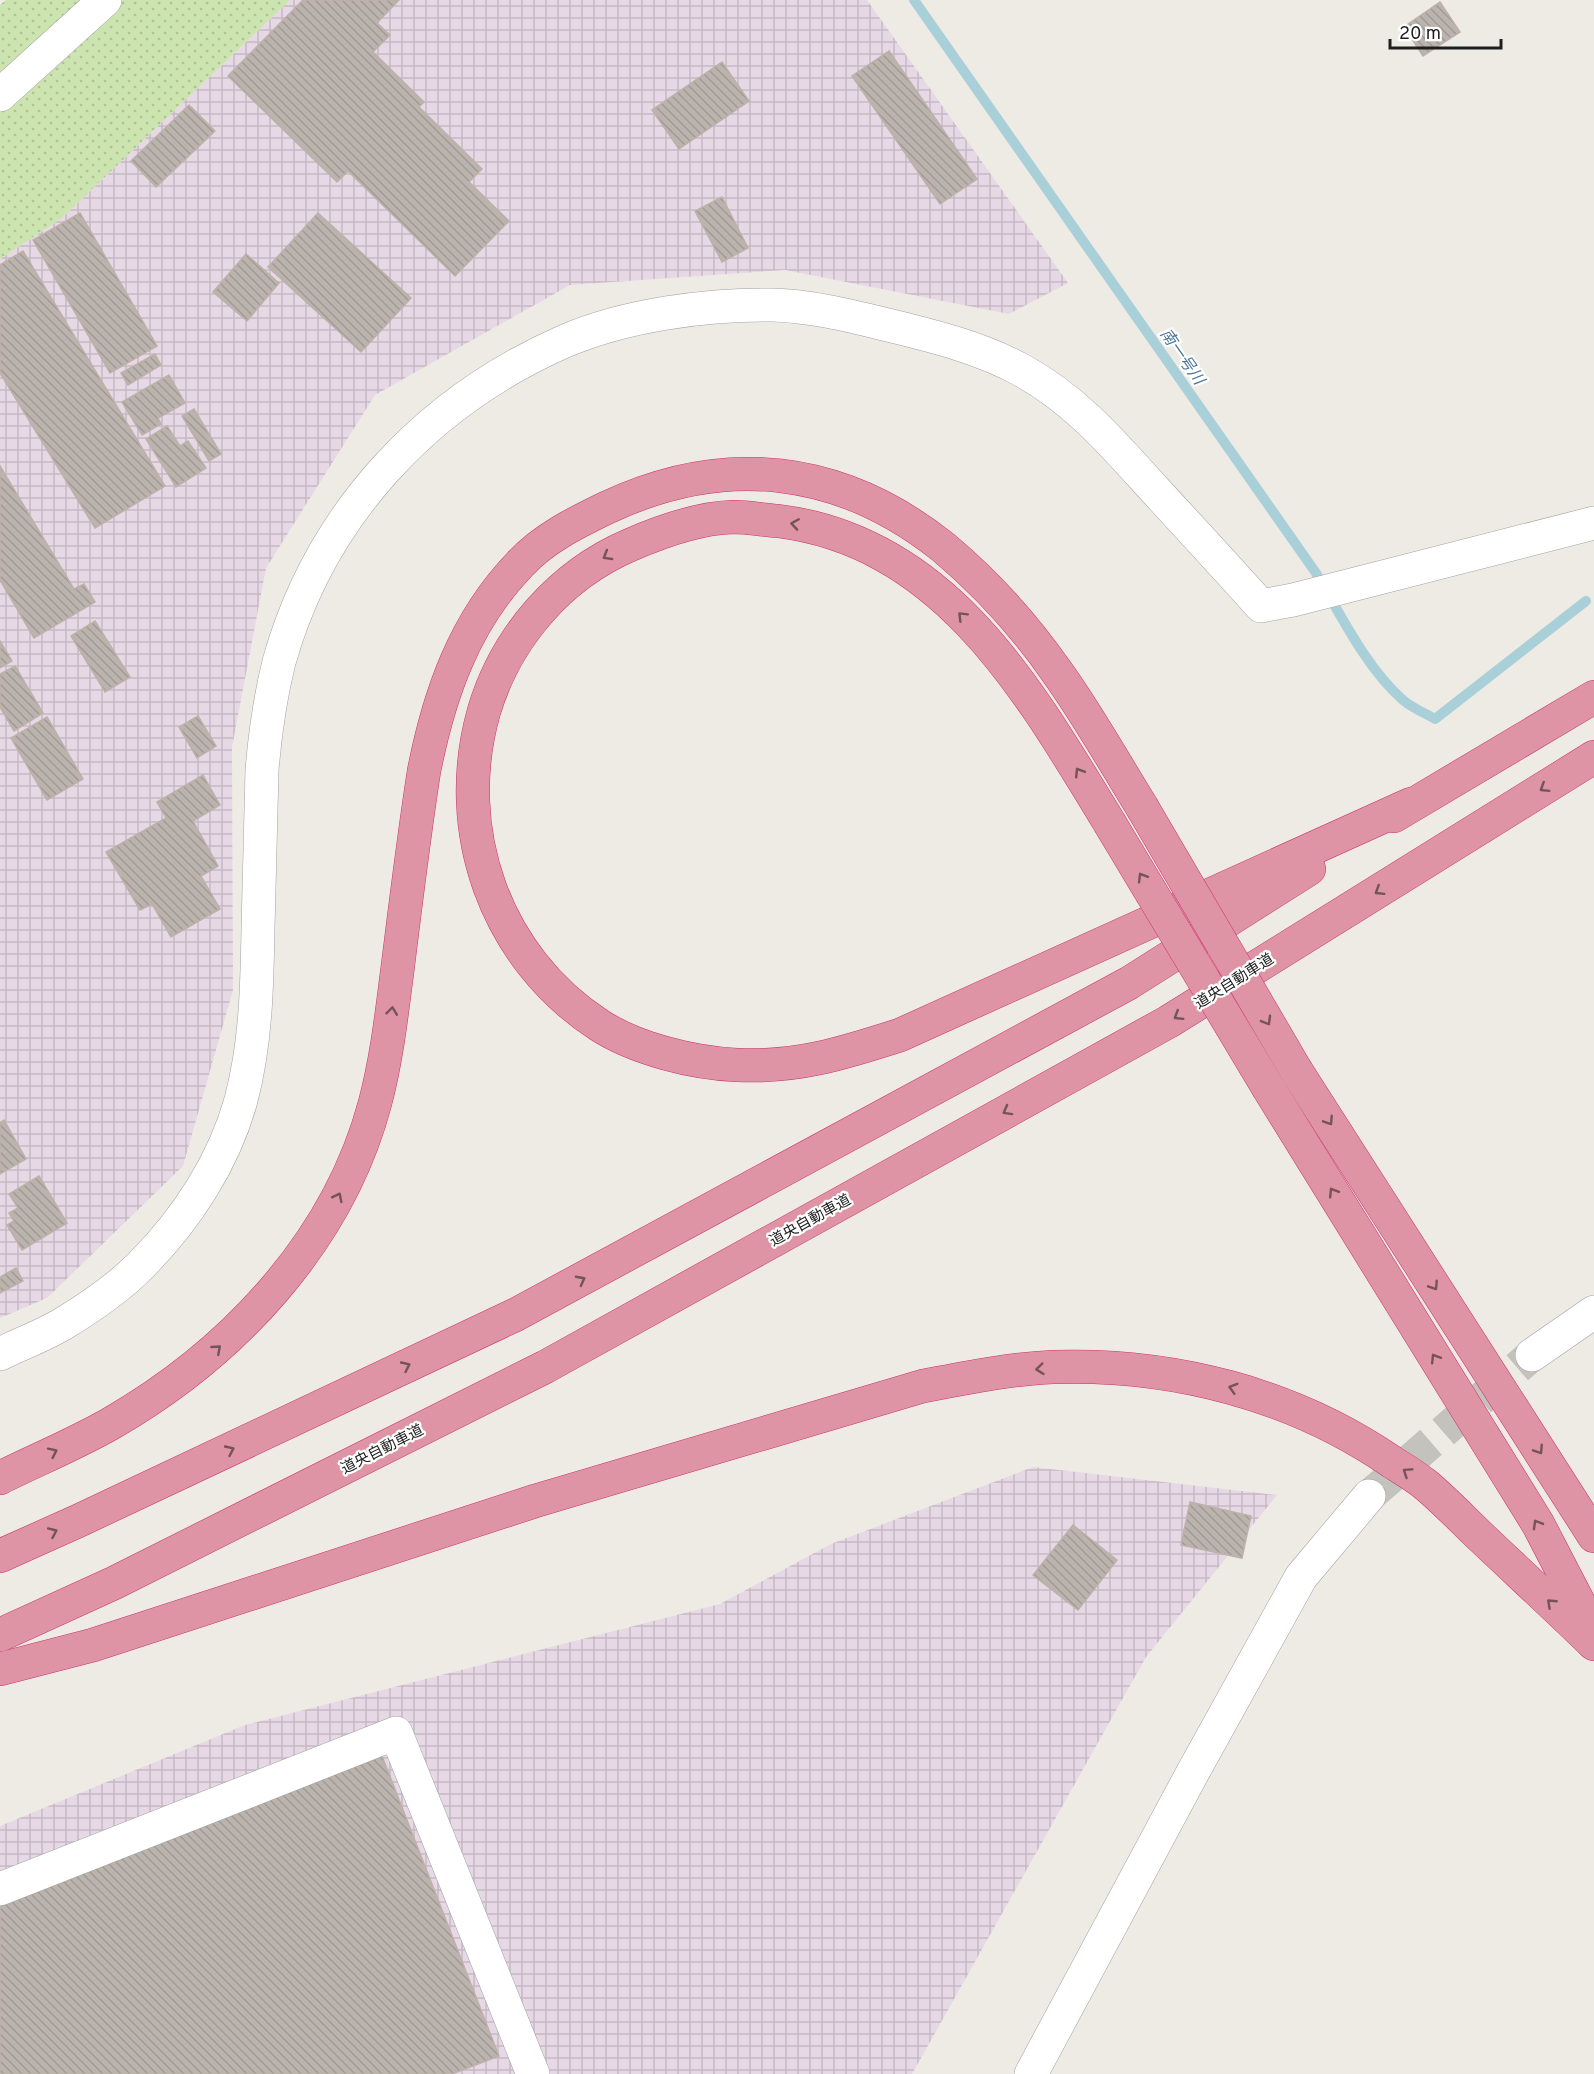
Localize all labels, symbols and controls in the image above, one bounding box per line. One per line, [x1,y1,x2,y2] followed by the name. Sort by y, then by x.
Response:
[1390,12,1501,50] scale bar
[1399,23,1441,46] text: 20 m
[1155,325,1209,391] water label: 南一号川
[790,518,799,530] one-way arrow
[603,549,613,560] one-way arrow
[959,612,970,623] one-way arrow
[1074,768,1086,778] one-way arrow
[1540,780,1550,792] one-way arrow
[1138,873,1150,883] one-way arrow
[1375,883,1385,895] one-way arrow
[1192,950,1278,1014] street label: 道央自動車道
[386,1006,398,1015] one-way arrow
[1174,1009,1184,1021] one-way arrow
[1260,1015,1271,1025] one-way arrow
[1003,1104,1014,1115] one-way arrow
[1321,1115,1332,1126] one-way arrow
[1328,1188,1340,1198] one-way arrow
[767,1191,855,1251] street label: 道央自動車道
[330,1192,342,1203] one-way arrow
[575,1276,585,1287] one-way arrow
[1426,1280,1438,1290] one-way arrow
[210,1345,221,1356] one-way arrow
[1431,1354,1443,1364] one-way arrow
[400,1362,411,1374] one-way arrow
[1036,1362,1045,1375] one-way arrow
[1228,1383,1239,1395] one-way arrow
[338,1421,427,1479] street label: 道央自動車道
[1531,1444,1543,1454] one-way arrow
[224,1445,235,1457] one-way arrow
[46,1448,57,1459] one-way arrow
[1403,1468,1414,1479] one-way arrow
[1533,1520,1545,1530] one-way arrow
[47,1528,58,1540] one-way arrow
[1548,1600,1559,1611] one-way arrow

